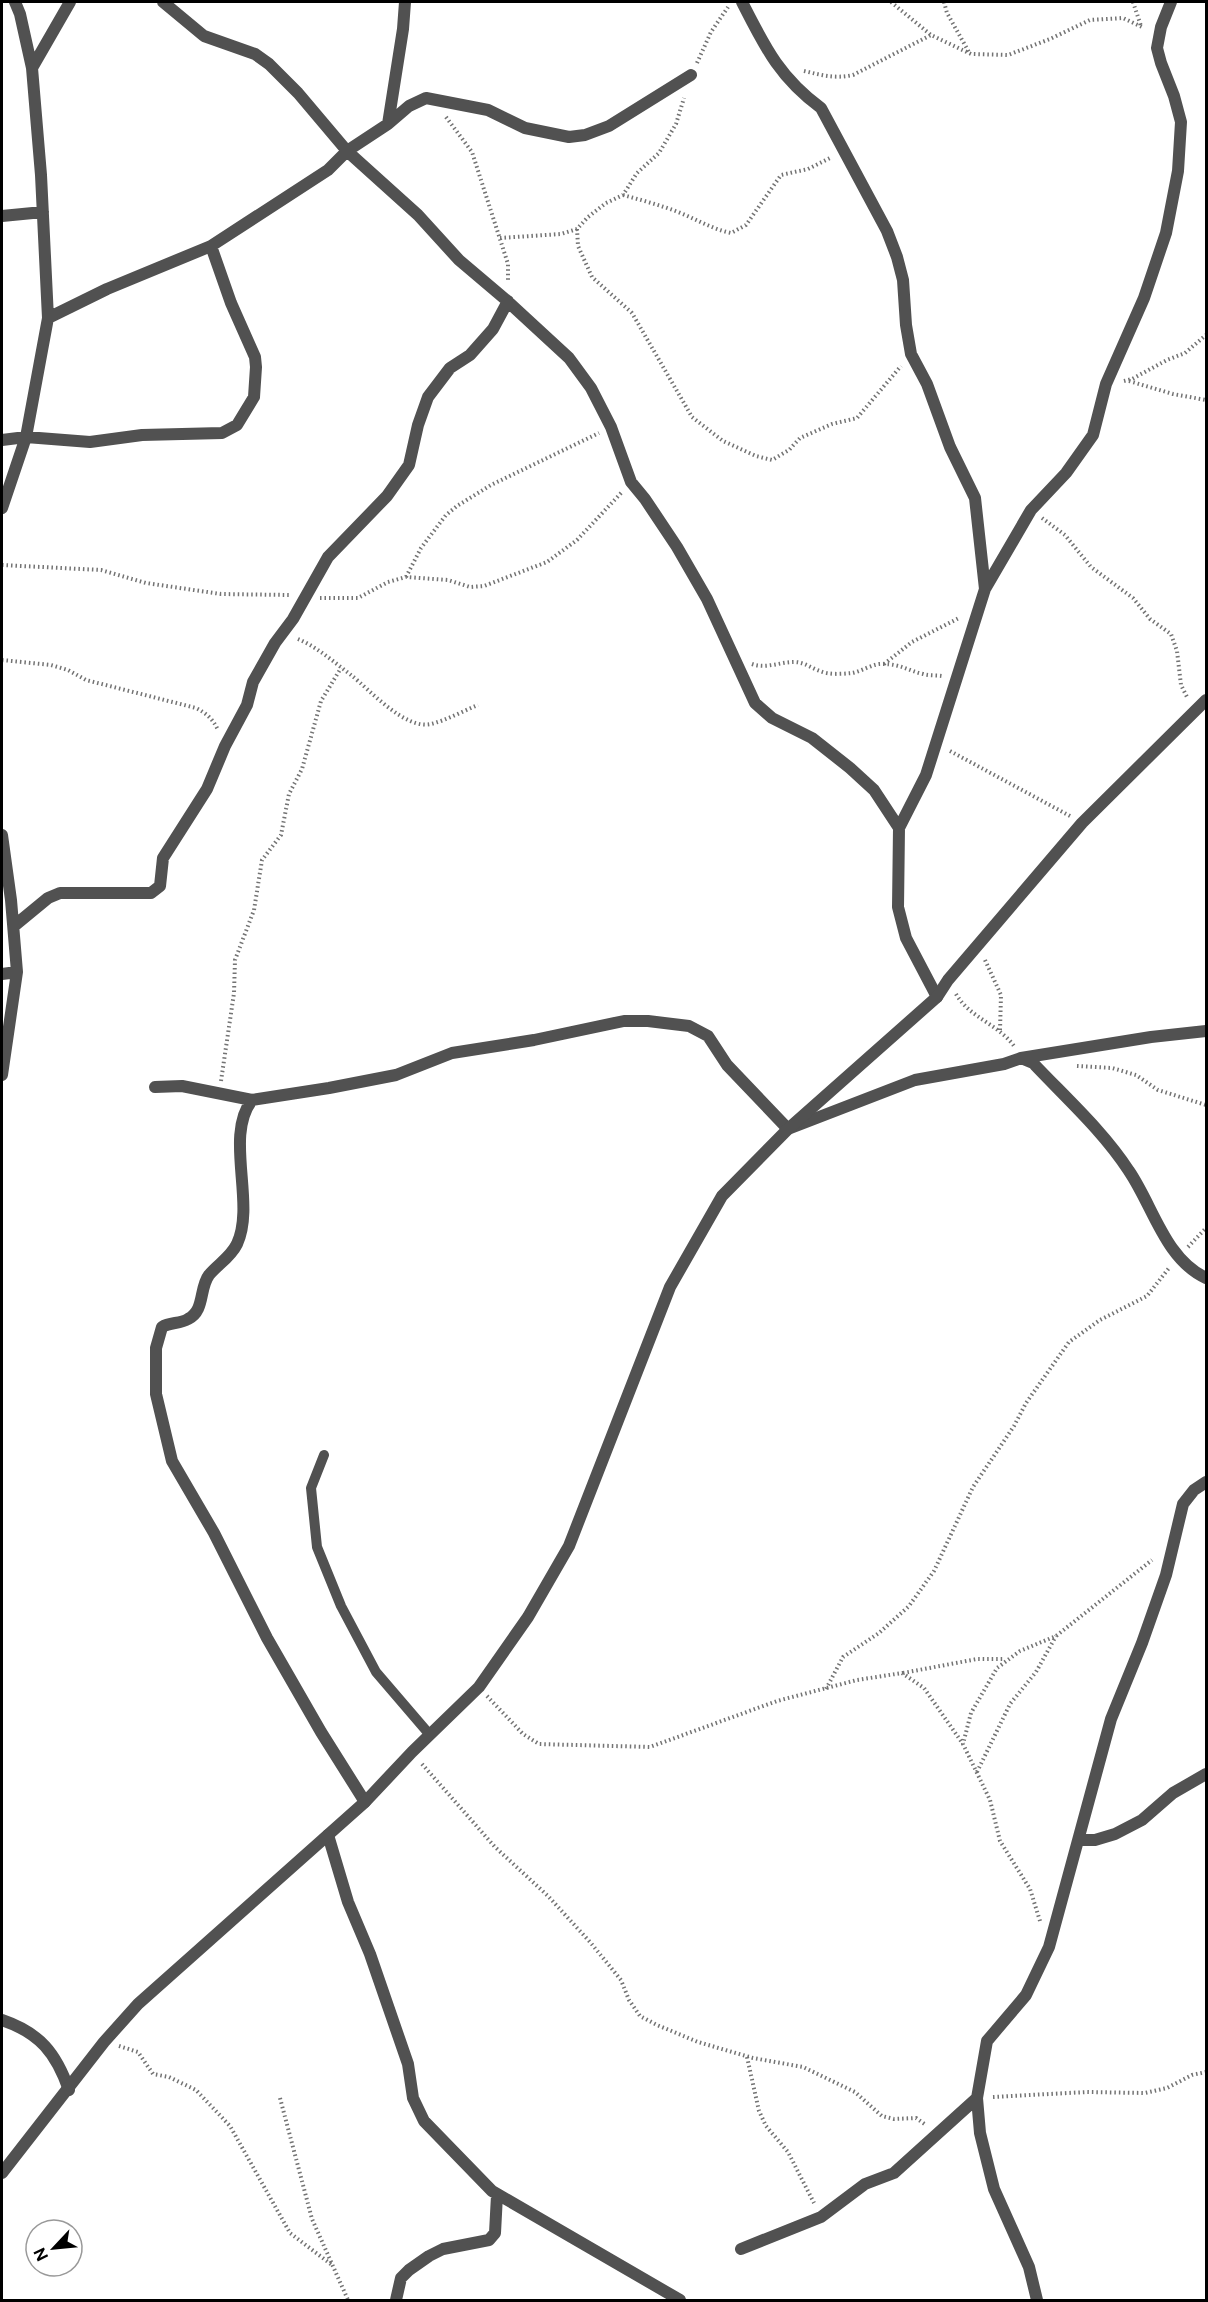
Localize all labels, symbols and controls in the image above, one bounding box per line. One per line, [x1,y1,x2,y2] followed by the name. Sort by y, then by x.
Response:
[24,2218,84,2278] north arrow
[30,2245,52,2264] text: N

